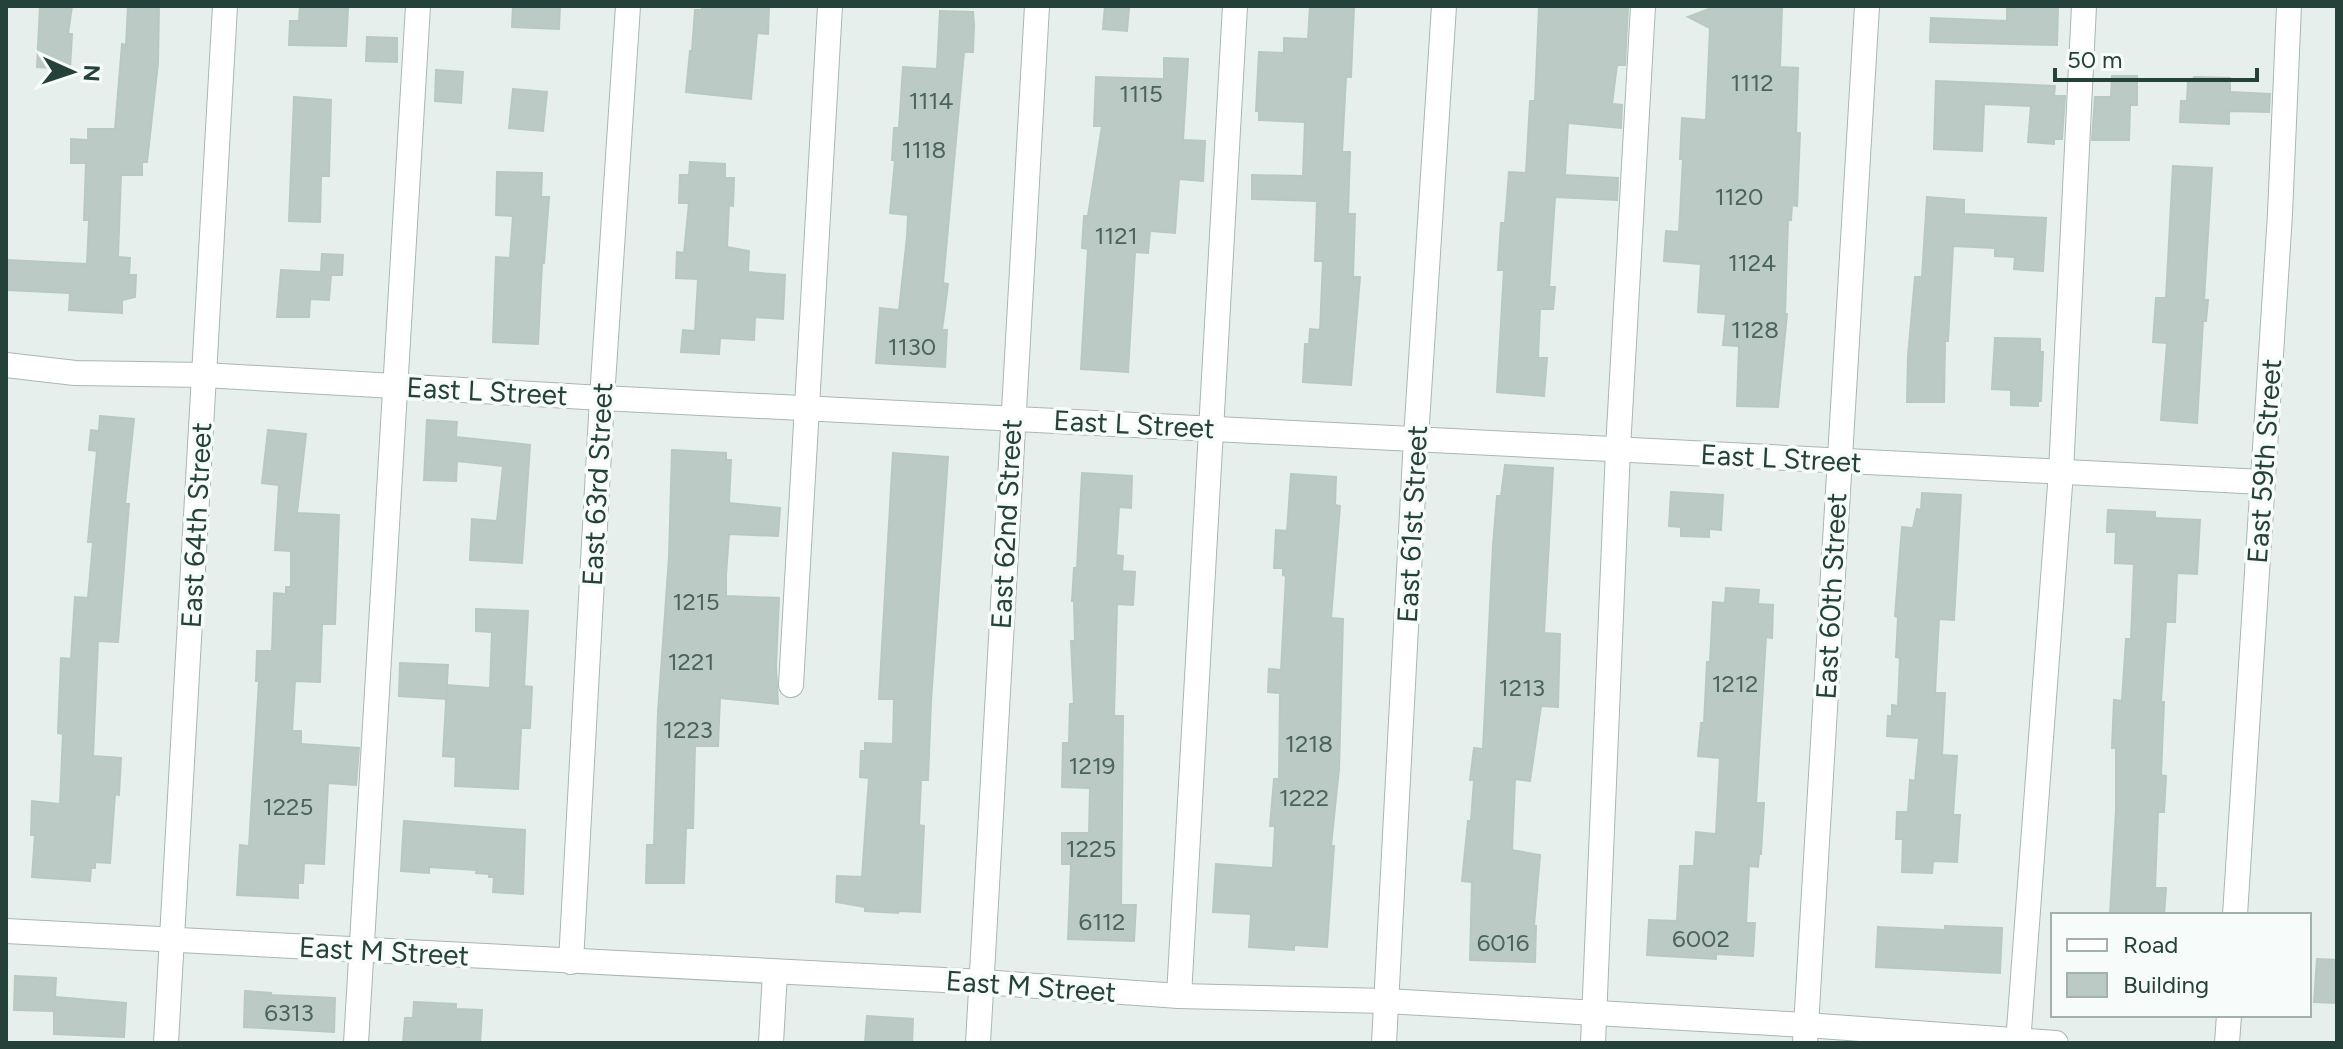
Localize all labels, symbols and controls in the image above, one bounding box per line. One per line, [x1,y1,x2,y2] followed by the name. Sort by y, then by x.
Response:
[32,32,112,112] north arrow
[2055,32,2257,82] scale bar
[2067,45,2123,74] text: 50 m
[78,64,105,82] text: N
[1730,68,1774,97] house number: 1112
[1119,79,1163,108] house number: 1115
[909,86,953,115] house number: 1114
[902,135,946,164] house number: 1118
[1715,182,1763,211] house number: 1120
[1094,221,1138,250] house number: 1121
[1728,248,1776,277] house number: 1124
[1731,315,1779,344] house number: 1128
[888,332,936,361] house number: 1130
[2240,358,2288,564] street label: East 59th Street
[406,370,568,412] street label: East L Street
[575,381,619,587] street label: East 63rd Street
[1053,403,1215,445] street label: East L Street
[984,418,1028,630] street label: East 62nd Street
[174,421,218,629] street label: East 64th Street
[1390,424,1434,624] street label: East 61st Street
[1700,437,1862,479] street label: East L Street
[1809,492,1853,700] street label: East 60th Street
[672,587,720,616] house number: 1215
[668,647,714,676] house number: 1221
[1712,669,1758,698] house number: 1212
[1499,673,1545,702] house number: 1213
[663,715,713,744] house number: 1223
[1285,729,1333,758] house number: 1218
[1069,751,1115,780] house number: 1219
[1279,783,1329,812] house number: 1222
[263,792,313,821] house number: 1225
[1066,834,1116,863] house number: 1225
[1079,907,1125,936] house number: 6112
[2051,913,2311,1017] legend
[1672,924,1730,953] house number: 6002
[1477,928,1529,957] house number: 6016
[298,930,470,972] street label: East M Street
[2123,930,2178,959] text: Road
[945,963,1117,1009] street label: East M Street
[2123,970,2209,999] text: Building
[264,998,314,1027] house number: 6313

